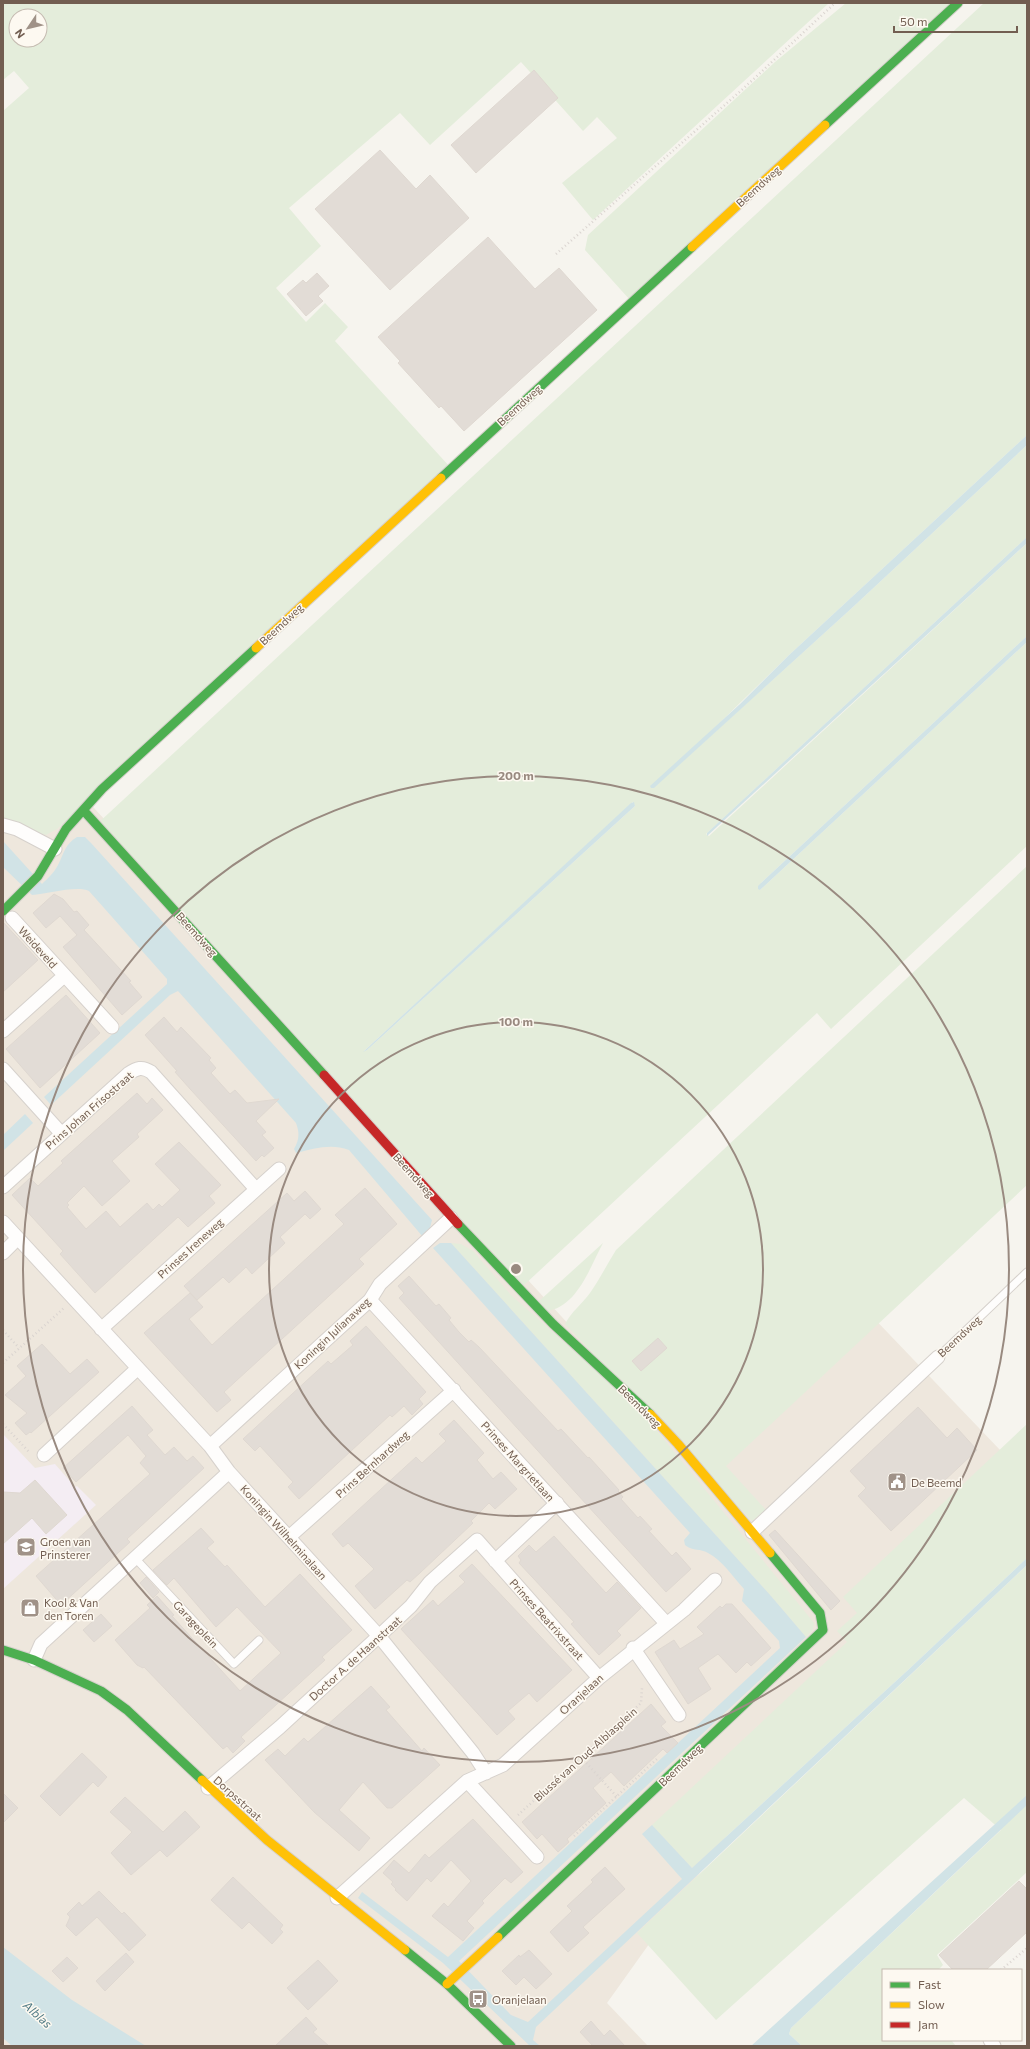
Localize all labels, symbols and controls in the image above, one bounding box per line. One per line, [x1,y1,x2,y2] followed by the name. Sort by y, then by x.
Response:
[8,8,48,48] north arrow
[894,8,1017,34] scale bar
[900,14,928,28] text: 50 m
[12,27,27,41] text: N
[733,163,783,209] street label: Beemdweg
[494,382,544,428] street label: Beemdweg
[256,600,306,648] street label: Beemdweg
[498,768,534,782] text: 200 m
[174,909,220,959] street label: Beemdweg
[16,924,60,970] street label: Weideveld
[499,1014,533,1028] text: 100 m
[42,1068,137,1153] street label: Prins Johan Frisostraat
[391,1150,437,1200] street label: Beemdweg
[155,1215,225,1281] street label: Prinses Ireneweg
[509,1262,523,1276] centre of rings
[291,1294,373,1372] street label: Koningin Julianaweg
[934,1312,984,1360] street label: Beemdweg
[616,1382,664,1430] street label: Beemdweg
[479,1418,557,1504] street label: Prinses Margrietlaan
[333,1428,411,1500] street label: Prins Bernhardweg
[886,1471,908,1493] public building icon: De Beemd
[911,1476,962,1489] place label: De Beemd
[238,1482,330,1582] street label: Koningin Wilhelminalaan
[40,1535,91,1561] place label: Groen van Prinsterer
[15,1536,37,1558] school or university icon: Groen van Prinsterer
[507,1576,587,1662] street label: Prinses Beatrixstraat
[44,1596,98,1622] place label: Kool & Van den Toren
[19,1597,41,1619] shop icon: Kool & Van den Toren
[171,1598,221,1650] street label: Garageplein
[306,1613,404,1703] street label: Doctor A. de Haanstraat
[556,1671,606,1717] street label: Oranjelaan
[531,1704,639,1804] street label: Blussé van Oud-Alblasplein
[656,1741,704,1789] street label: Beemdweg
[211,1773,265,1823] street label: Dorpsstraat
[882,1969,1022,2041] legend
[918,1977,941,1991] text: Fast
[467,1988,489,2010] bus stop icon: Oranjelaan
[492,1993,547,2006] place label: Oranjelaan
[20,1997,55,2031] water label: Alblas
[918,1997,945,2011] text: Slow
[918,2017,938,2032] text: Jam

